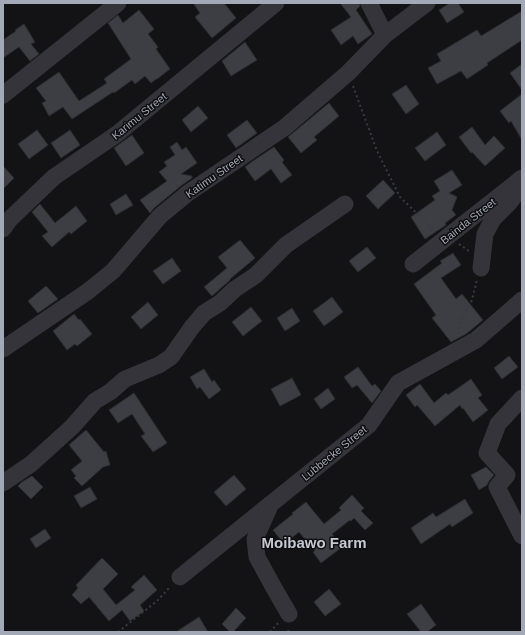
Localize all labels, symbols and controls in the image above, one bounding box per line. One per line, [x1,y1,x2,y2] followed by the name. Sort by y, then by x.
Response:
[109,90,169,142] street label: Karimu Street
[183,152,245,200] street label: Katimu Street
[438,196,498,246] street label: Bainda Street
[299,423,369,483] street label: Lubbecke Street
[261,534,367,551] district label: Moibawo Farm

